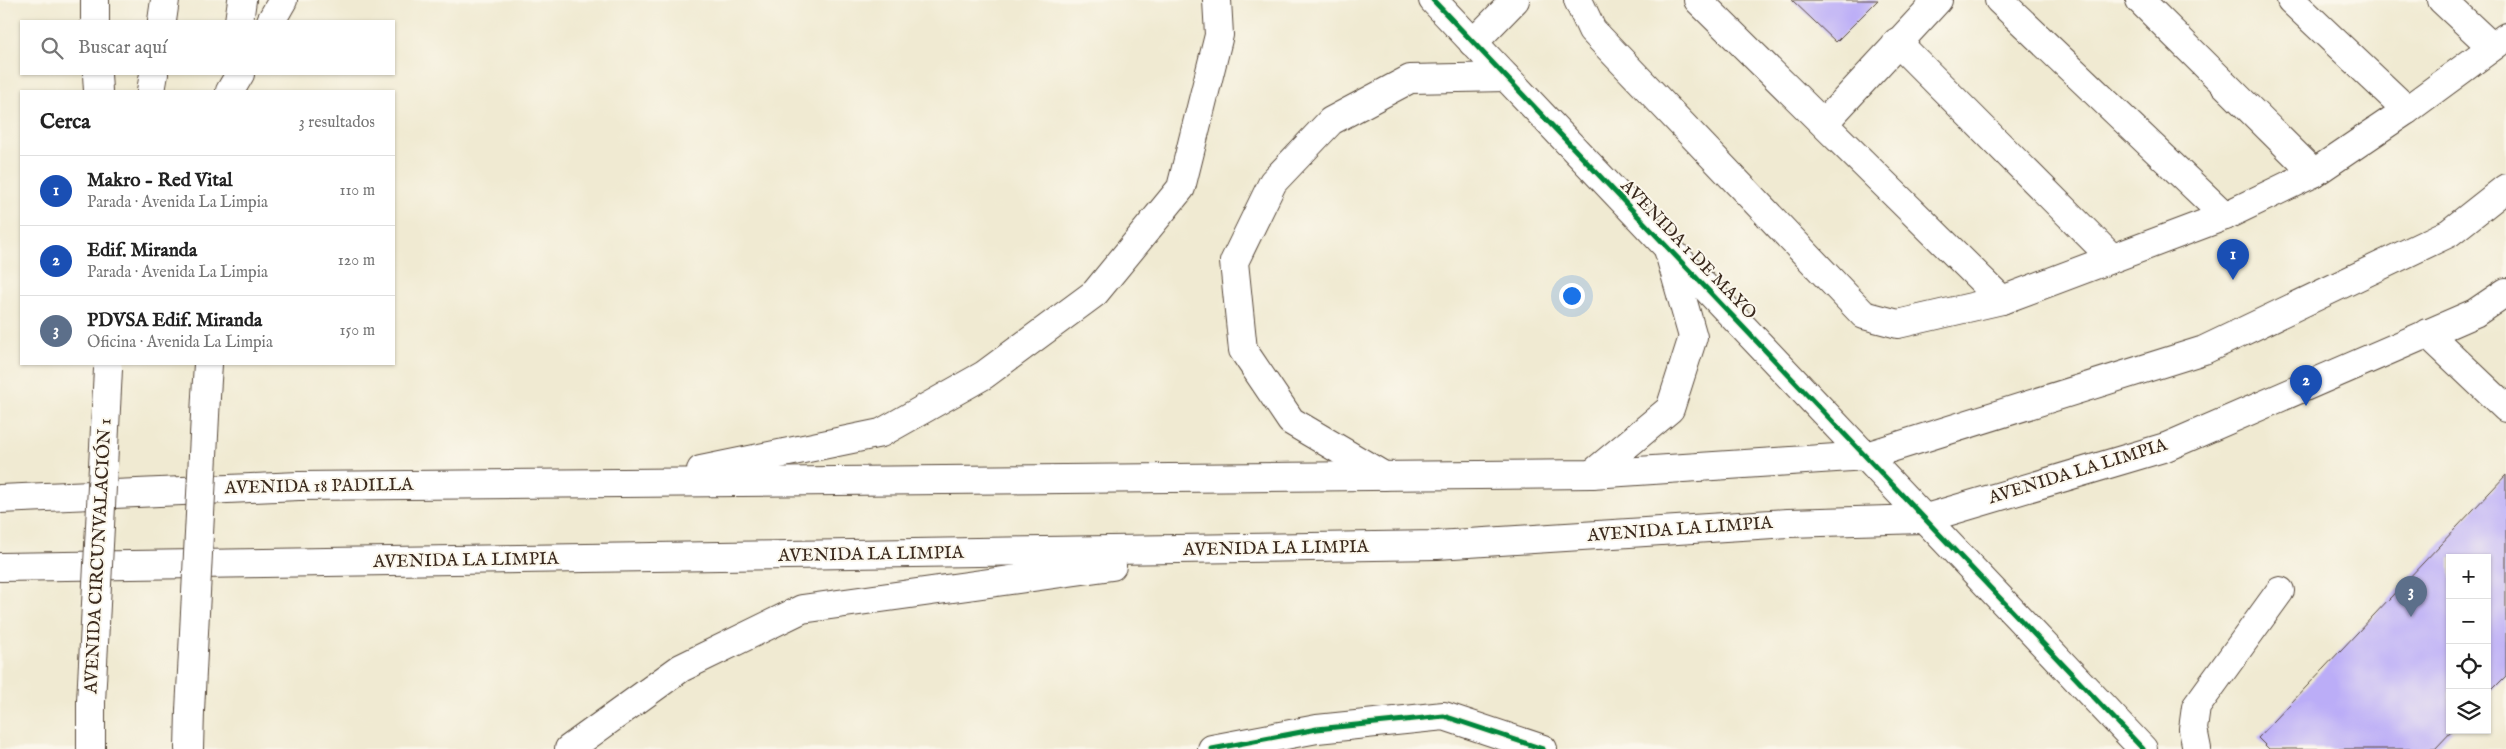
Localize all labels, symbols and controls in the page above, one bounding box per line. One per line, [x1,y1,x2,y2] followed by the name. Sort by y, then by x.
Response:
[20,20,395,75] search box
[38,34,66,62] icon: search
[78,36,167,60] text: Buscar aquí
[40,109,90,136] text: Cerca
[299,113,375,133] text: 3 resultados
[87,169,232,193] text: Makro - Red Vital
[1614,174,1761,325] street label: AVENIDA 1 DE MAYO
[53,181,59,201] text: 1
[339,181,375,201] text: 110 m
[87,193,268,213] text: Parada · Avenida La Limpia
[87,239,197,263] text: Edif. Miranda
[2217,239,2249,280] pin: 1
[52,251,60,271] text: 2
[338,251,375,271] text: 120 m
[87,263,268,283] text: Parada · Avenida La Limpia
[1559,283,1585,309] your location
[87,309,262,333] text: PDVSA Edif. Miranda
[53,321,59,341] text: 3
[340,321,375,341] text: 150 m
[87,333,273,353] text: Oficina · Avenida La Limpia
[2290,365,2322,406] pin: 2
[78,418,118,695] street label: AVENIDA CIRCUNVALACIÓN 1
[1985,434,2171,510] street label: AVENIDA LA LIMPIA
[223,474,414,500] street label: AVENIDA 18 PADILLA
[1586,512,1774,548] street label: AVENIDA LA LIMPIA
[1182,536,1370,562] street label: AVENIDA LA LIMPIA
[777,542,965,568] street label: AVENIDA LA LIMPIA
[372,548,560,574] street label: AVENIDA LA LIMPIA
[2446,554,2491,734] map controls
[2446,554,2491,599] button: +
[2395,576,2427,617] pin: 3
[2446,599,2491,644] button: −
[2446,644,2491,689] button: locate
[2446,689,2491,734] button: layers

